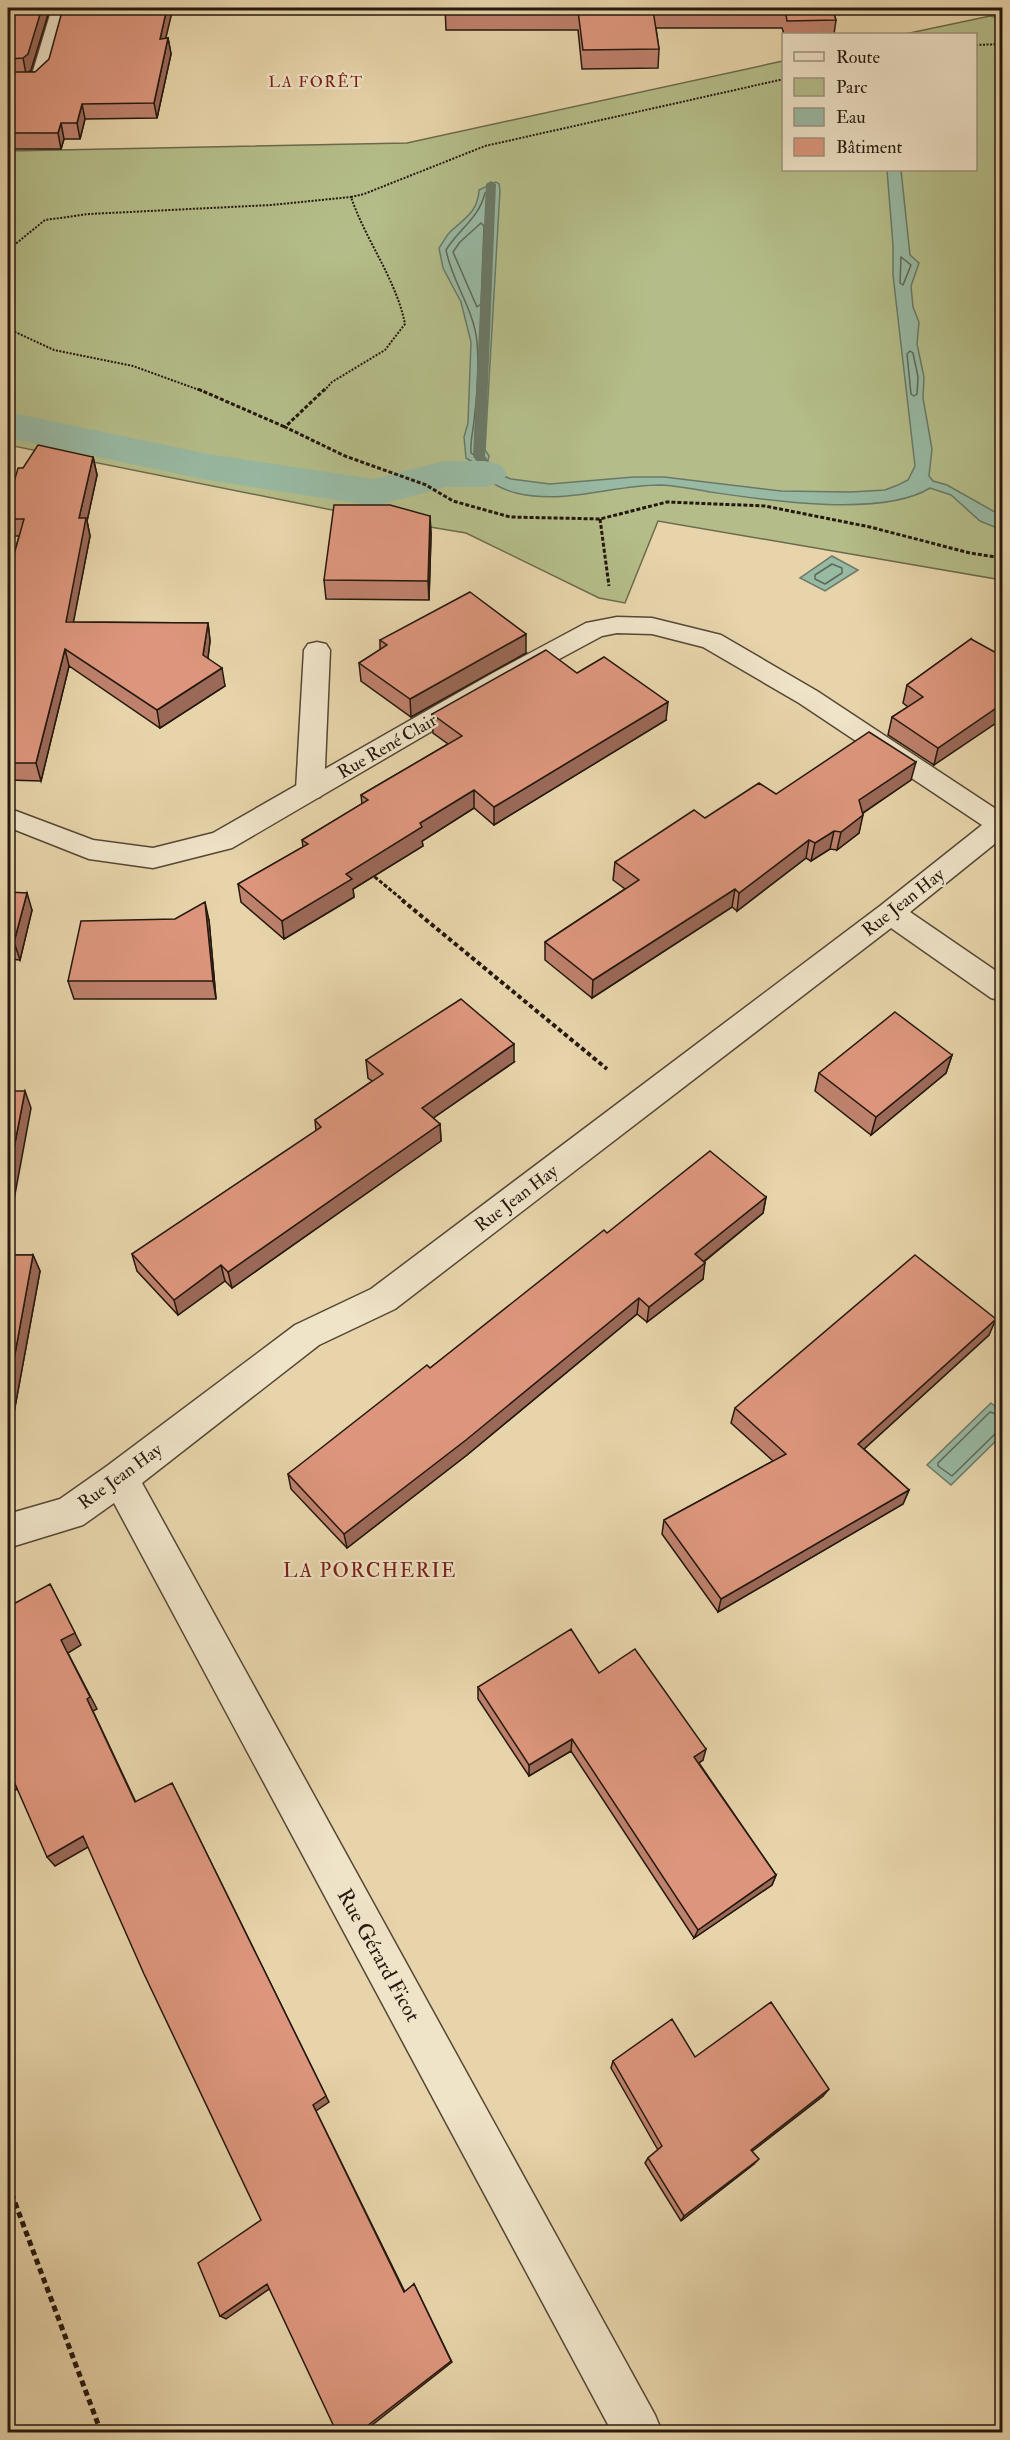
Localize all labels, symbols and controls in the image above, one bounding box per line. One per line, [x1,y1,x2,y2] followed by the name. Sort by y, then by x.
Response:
[782,33,977,171] legend
[836,46,880,69] text: Route
[268,72,364,92] district label: LA FORÊT
[836,76,867,99] text: Parc
[836,106,866,129] text: Eau
[836,136,902,159] text: Bâtiment
[333,709,441,784] street label: Rue René Clair
[858,862,950,942] street label: Rue Jean Hay
[470,1159,563,1237] street label: Rue Jean Hay
[74,1438,168,1515] street label: Rue Jean Hay
[283,1558,457,1583] district label: LA PORCHERIE
[331,1884,426,2027] street label: Rue Gérard Ficot

